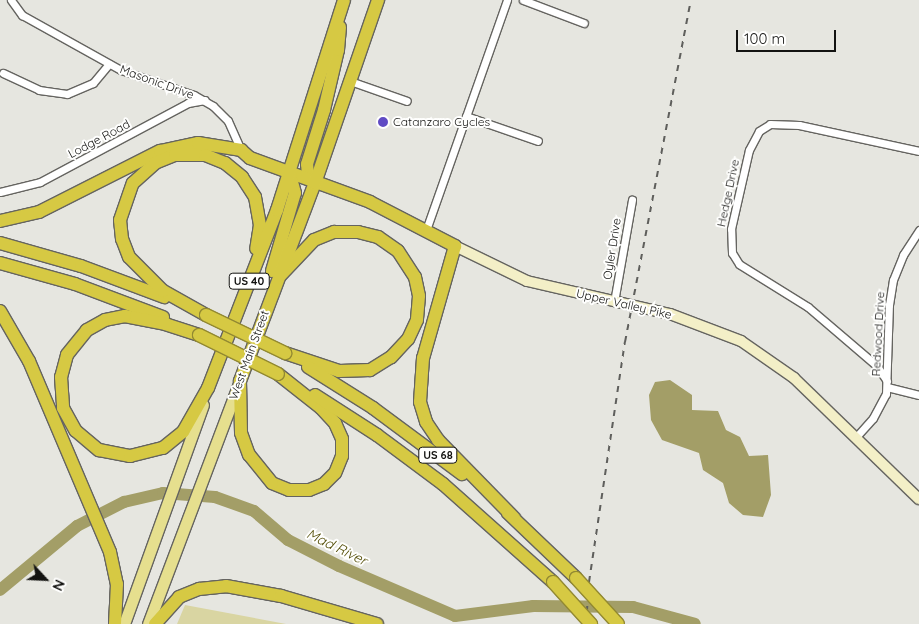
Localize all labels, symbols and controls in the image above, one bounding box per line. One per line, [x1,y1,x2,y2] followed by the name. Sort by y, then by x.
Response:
[739,20,839,52] scale bar
[744,29,785,48] text: 100 m
[118,62,196,102] street label: Masonic Drive
[393,115,490,129] place label: Catanzaro Cycles
[377,116,389,128] marker: Catanzaro Cycles
[66,117,132,161] street label: Lodge Road
[714,158,742,228] street label: Hedge Drive
[600,217,624,281] street label: Oyler Drive
[228,272,270,290] road number: US 40
[575,286,673,322] street label: Upper Valley Pike
[869,291,887,377] street label: Redwood Drive
[226,308,272,402] street label: West Main Street
[418,446,458,464] road number: US 68
[304,525,370,569] water label: Mad River
[20,554,70,604] north arrow
[48,577,69,594] text: N

